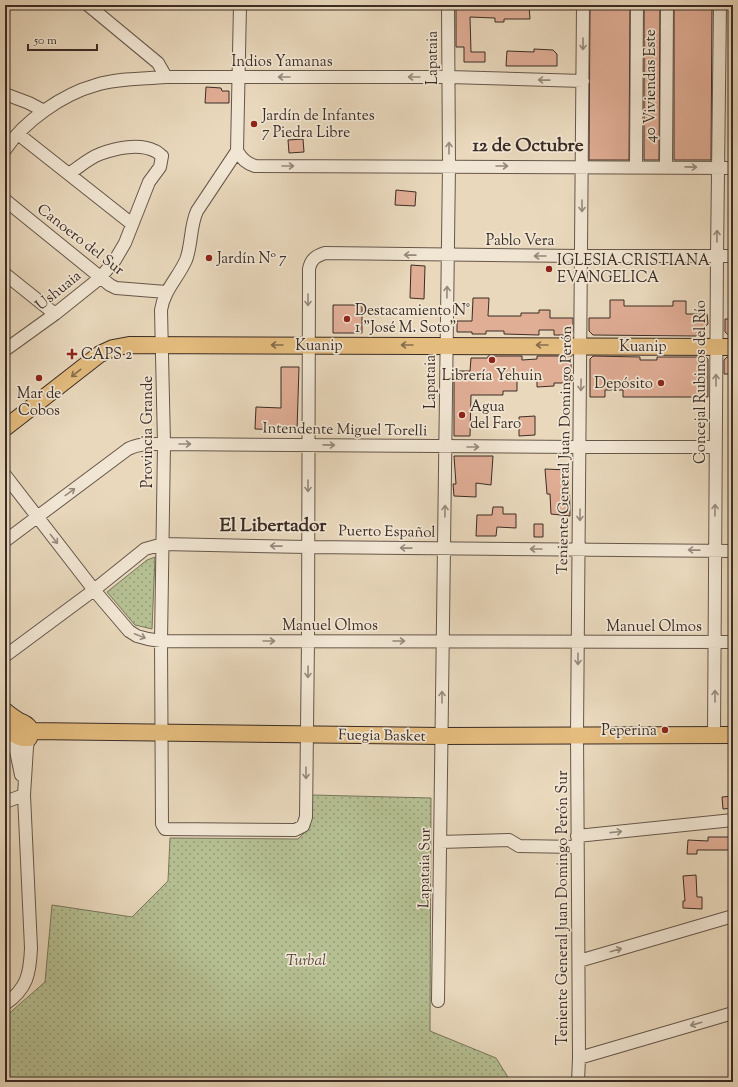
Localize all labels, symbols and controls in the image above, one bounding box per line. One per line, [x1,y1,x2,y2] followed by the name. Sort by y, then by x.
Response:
[28,26,97,52] scale bar
[641,29,662,143] street label: 40 Viviendas Este
[423,31,444,85] street label: Lapataia
[33,32,57,50] text: 50 m
[579,37,587,50] one-way arrow
[231,52,333,73] street label: Indios Yamanas
[278,73,291,81] one-way arrow
[408,73,421,81] one-way arrow
[538,76,551,83] one-way arrow
[261,106,375,144] place label: Jardín de Infantes 7 Piedra Libre
[249,119,259,129] marker: Jardín de Infantes 7 Piedra Libre
[472,133,584,160] district label: 12 de Octubre
[445,142,453,155] one-way arrow
[281,162,294,170] one-way arrow
[495,162,508,170] one-way arrow
[684,163,697,171] one-way arrow
[32,199,128,281] street label: Canoero del Sur
[578,199,586,212] one-way arrow
[714,230,721,243] one-way arrow
[486,231,554,252] street label: Pablo Vera
[216,249,287,270] place label: Jardín Nº 7
[404,251,417,258] one-way arrow
[557,251,710,289] place label: IGLESIA CRISTIANA EVANGELICA
[534,252,547,260] one-way arrow
[204,253,214,263] marker: Jardín Nº 7
[544,264,554,274] marker: IGLESIA CRISTIANA EVANGELICA
[32,266,86,316] street label: Ushuaia
[443,286,451,299] one-way arrow
[305,293,312,306] one-way arrow
[691,300,712,464] street label: Concejal Rubinos del Río
[355,301,470,339] place label: Destacamiento N° 1 "José M. Soto"
[342,314,352,324] marker: Destacamiento N° 1 "José M. Soto"
[553,325,578,575] street label: Teniente General Juan Domingo Perón
[295,336,343,357] street label: Kuanip
[619,337,667,358] street label: Kuanip
[271,341,284,349] one-way arrow
[401,341,414,349] one-way arrow
[536,341,549,349] one-way arrow
[81,345,132,366] place label: CAPS 2
[66,348,78,360] marker: CAPS 2
[421,355,442,409] street label: Lapataia
[487,355,497,365] marker: Librería Yehuin
[442,366,542,387] place label: Librería Yehuin
[70,368,81,377] one-way arrow
[34,373,44,383] marker: Mar de Cobos
[594,374,653,395] place label: Depósito
[713,374,720,387] one-way arrow
[138,376,159,488] street label: Provincia Grande
[577,378,585,391] one-way arrow
[656,378,666,388] marker: Depósito
[17,384,61,422] place label: Mar de Cobos
[470,397,521,435] place label: Agua del Faro
[457,410,467,420] marker: Agua del Faro
[262,419,427,442] street label: Intendente Miguel Torelli
[178,440,191,448] one-way arrow
[322,441,335,448] one-way arrow
[466,443,479,450] one-way arrow
[304,479,312,492] one-way arrow
[64,488,75,496] one-way arrow
[711,504,719,517] one-way arrow
[441,505,449,518] one-way arrow
[576,508,584,521] one-way arrow
[220,513,327,540] district label: El Libertador
[338,521,436,544] street label: Puerto Español
[50,534,58,545] one-way arrow
[270,542,283,550] one-way arrow
[400,544,413,551] one-way arrow
[530,545,543,552] one-way arrow
[688,546,701,554] one-way arrow
[282,616,378,637] street label: Manuel Olmos
[606,617,702,638] street label: Manuel Olmos
[133,632,145,640] one-way arrow
[262,637,275,644] one-way arrow
[392,637,405,645] one-way arrow
[574,652,582,665] one-way arrow
[304,665,312,678] one-way arrow
[711,690,719,703] one-way arrow
[438,691,446,704] one-way arrow
[601,721,657,742] place label: Peperina
[338,725,426,748] street label: Fuegia Basket
[660,725,670,735] marker: Peperina
[302,766,310,779] one-way arrow
[553,770,574,1046] street label: Teniente General Juan Domingo Perón Sur
[414,827,437,908] street label: Lapataia Sur
[609,828,622,836] one-way arrow
[609,946,622,953] one-way arrow
[286,951,326,972] park label: Turbal
[689,1021,702,1028] one-way arrow

